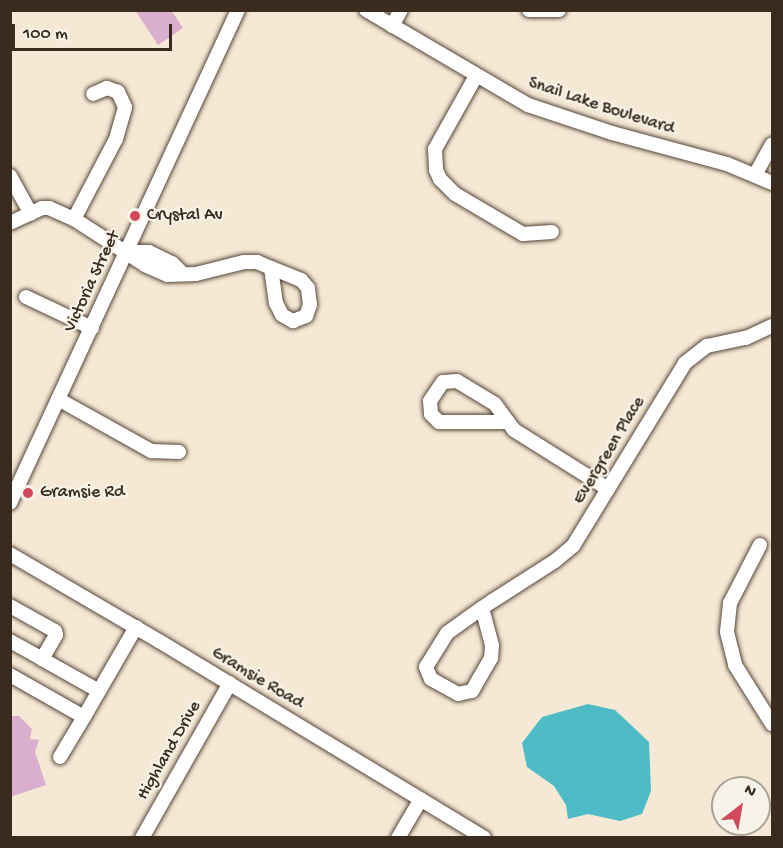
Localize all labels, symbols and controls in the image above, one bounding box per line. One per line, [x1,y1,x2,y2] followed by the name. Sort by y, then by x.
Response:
[15,12,176,50] scale bar
[23,24,68,45] text: 100 m
[525,73,677,141] street label: Snail Lake Boulevard
[147,205,223,227] place label: Crystal Av
[128,209,142,223] marker: Crystal Av
[60,228,126,336] street label: Victoria Street
[569,393,651,509] street label: Evergreen Place
[40,482,125,504] place label: Gramsie Rd
[21,486,35,500] marker: Gramsie Rd
[207,643,307,715] street label: Gramsie Road
[133,698,207,804] street label: Highland Drive
[711,776,771,836] north arrow
[740,781,759,803] text: N

